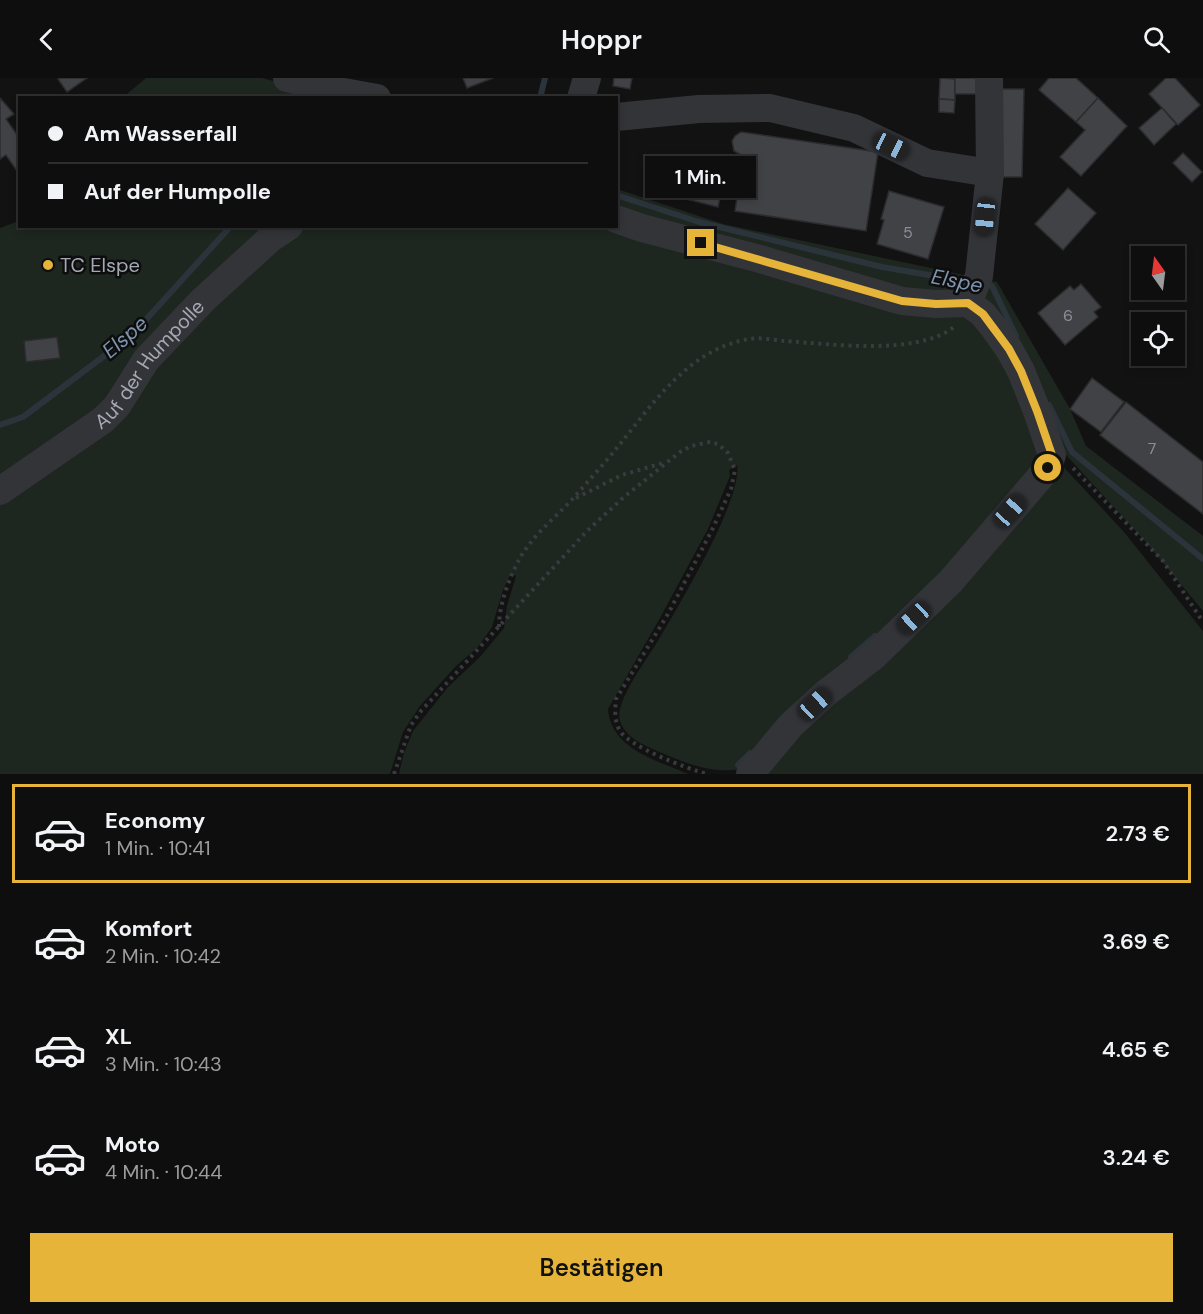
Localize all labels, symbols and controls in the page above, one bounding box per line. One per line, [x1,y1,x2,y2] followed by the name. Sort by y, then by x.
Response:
[561,22,642,57] text: Hoppr
[30,23,63,56] icon: back
[1140,23,1173,56] icon: search
[84,119,237,148] text: Am Wasserfall
[871,130,911,162] car
[646,156,756,198] callout: 1 Min.
[675,164,726,190] text: 1 Min.
[84,177,271,206] text: Auf der Humpolle
[974,198,996,236] car
[903,222,913,243] house number: 5
[687,229,714,256] route end
[1131,246,1185,300] north arrow
[1131,246,1185,366] map controls
[60,252,140,278] place label: TC Elspe
[41,258,55,272] marker: TC Elspe
[929,262,985,300] water label: Elspe
[89,294,210,435] street label: Auf der Humpolle
[1063,305,1073,326] house number: 6
[96,309,154,365] water label: Elspe
[1131,312,1185,366] button: locate
[1148,438,1156,459] house number: 7
[1034,454,1061,481] route start
[991,492,1029,530] car
[895,599,933,637] car
[796,685,834,723] car
[105,806,205,835] text: Economy
[33,807,87,861] icon: car
[1106,819,1170,848] text: 2.73 €
[105,835,211,861] text: 1 Min. · 10:41
[105,914,192,943] text: Komfort
[33,915,87,969] icon: car
[1102,927,1170,956] text: 3.69 €
[105,943,221,969] text: 2 Min. · 10:42
[105,1022,132,1051] text: XL
[33,1023,87,1077] icon: car
[1102,1035,1170,1064] text: 4.65 €
[105,1051,222,1077] text: 3 Min. · 10:43
[105,1130,160,1159] text: Moto
[33,1131,87,1185] icon: car
[1103,1143,1170,1172] text: 3.24 €
[105,1159,222,1185] text: 4 Min. · 10:44
[30,1233,1173,1302] button: Bestätigen

